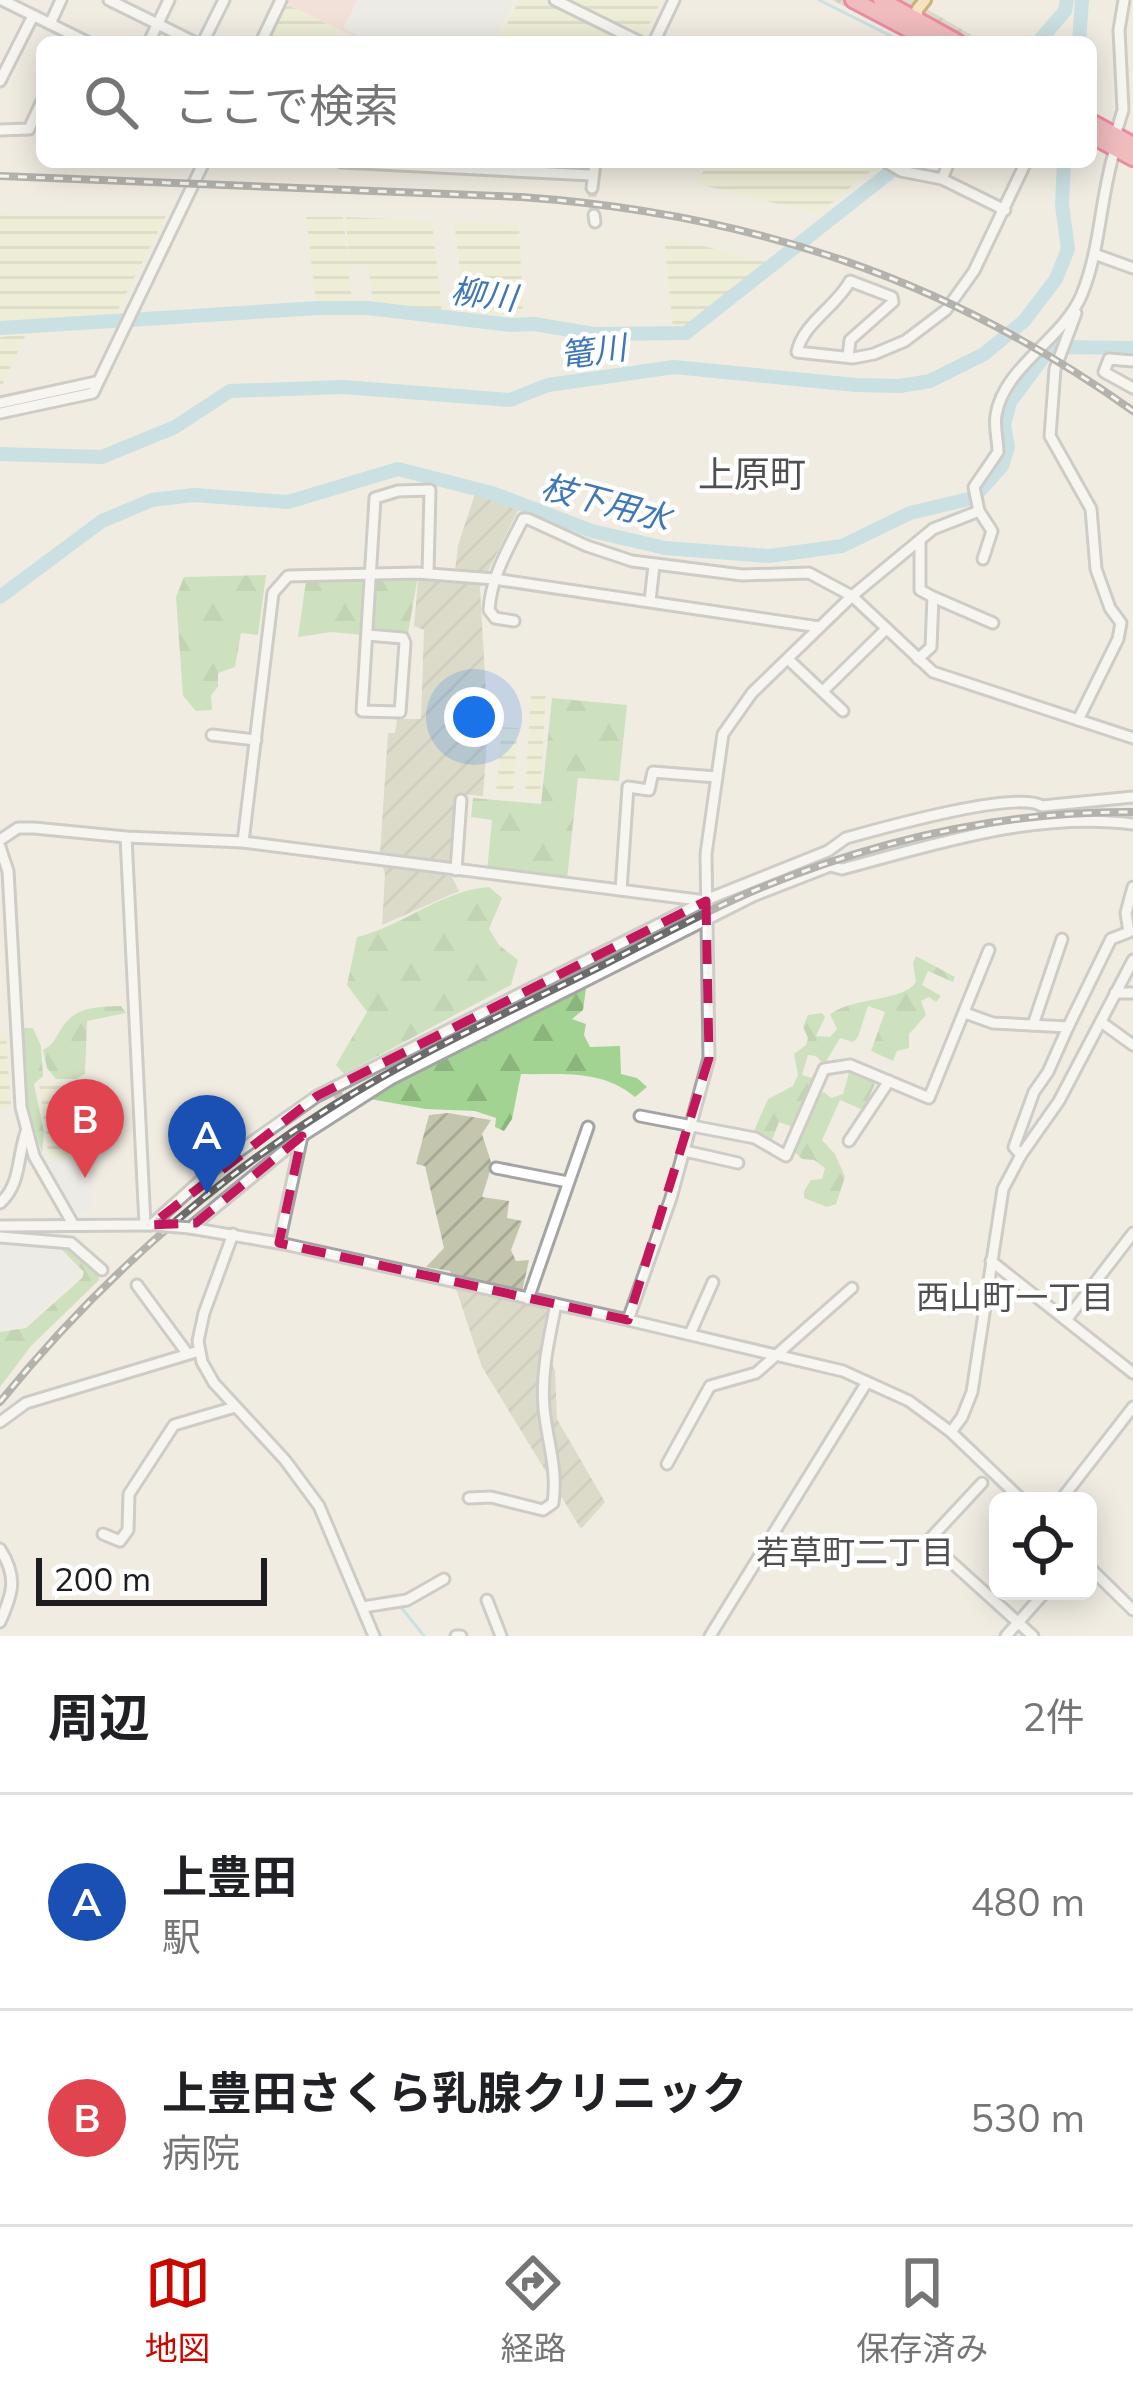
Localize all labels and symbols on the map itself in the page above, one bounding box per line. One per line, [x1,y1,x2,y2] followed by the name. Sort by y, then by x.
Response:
[449,269,522,318] water label: 柳川
[557,325,631,375] water label: 篭川
[698,451,806,496] district label: 上原町
[537,465,678,539] water label: 枝下用水
[444,687,504,747] your location
[46,1079,124,1178] pin: B
[168,1095,246,1194] pin: A
[916,1276,1114,1317] district label: 西山町一丁目
[756,1531,954,1572] district label: 若草町二丁目
[36,1552,267,1605] scale bar

